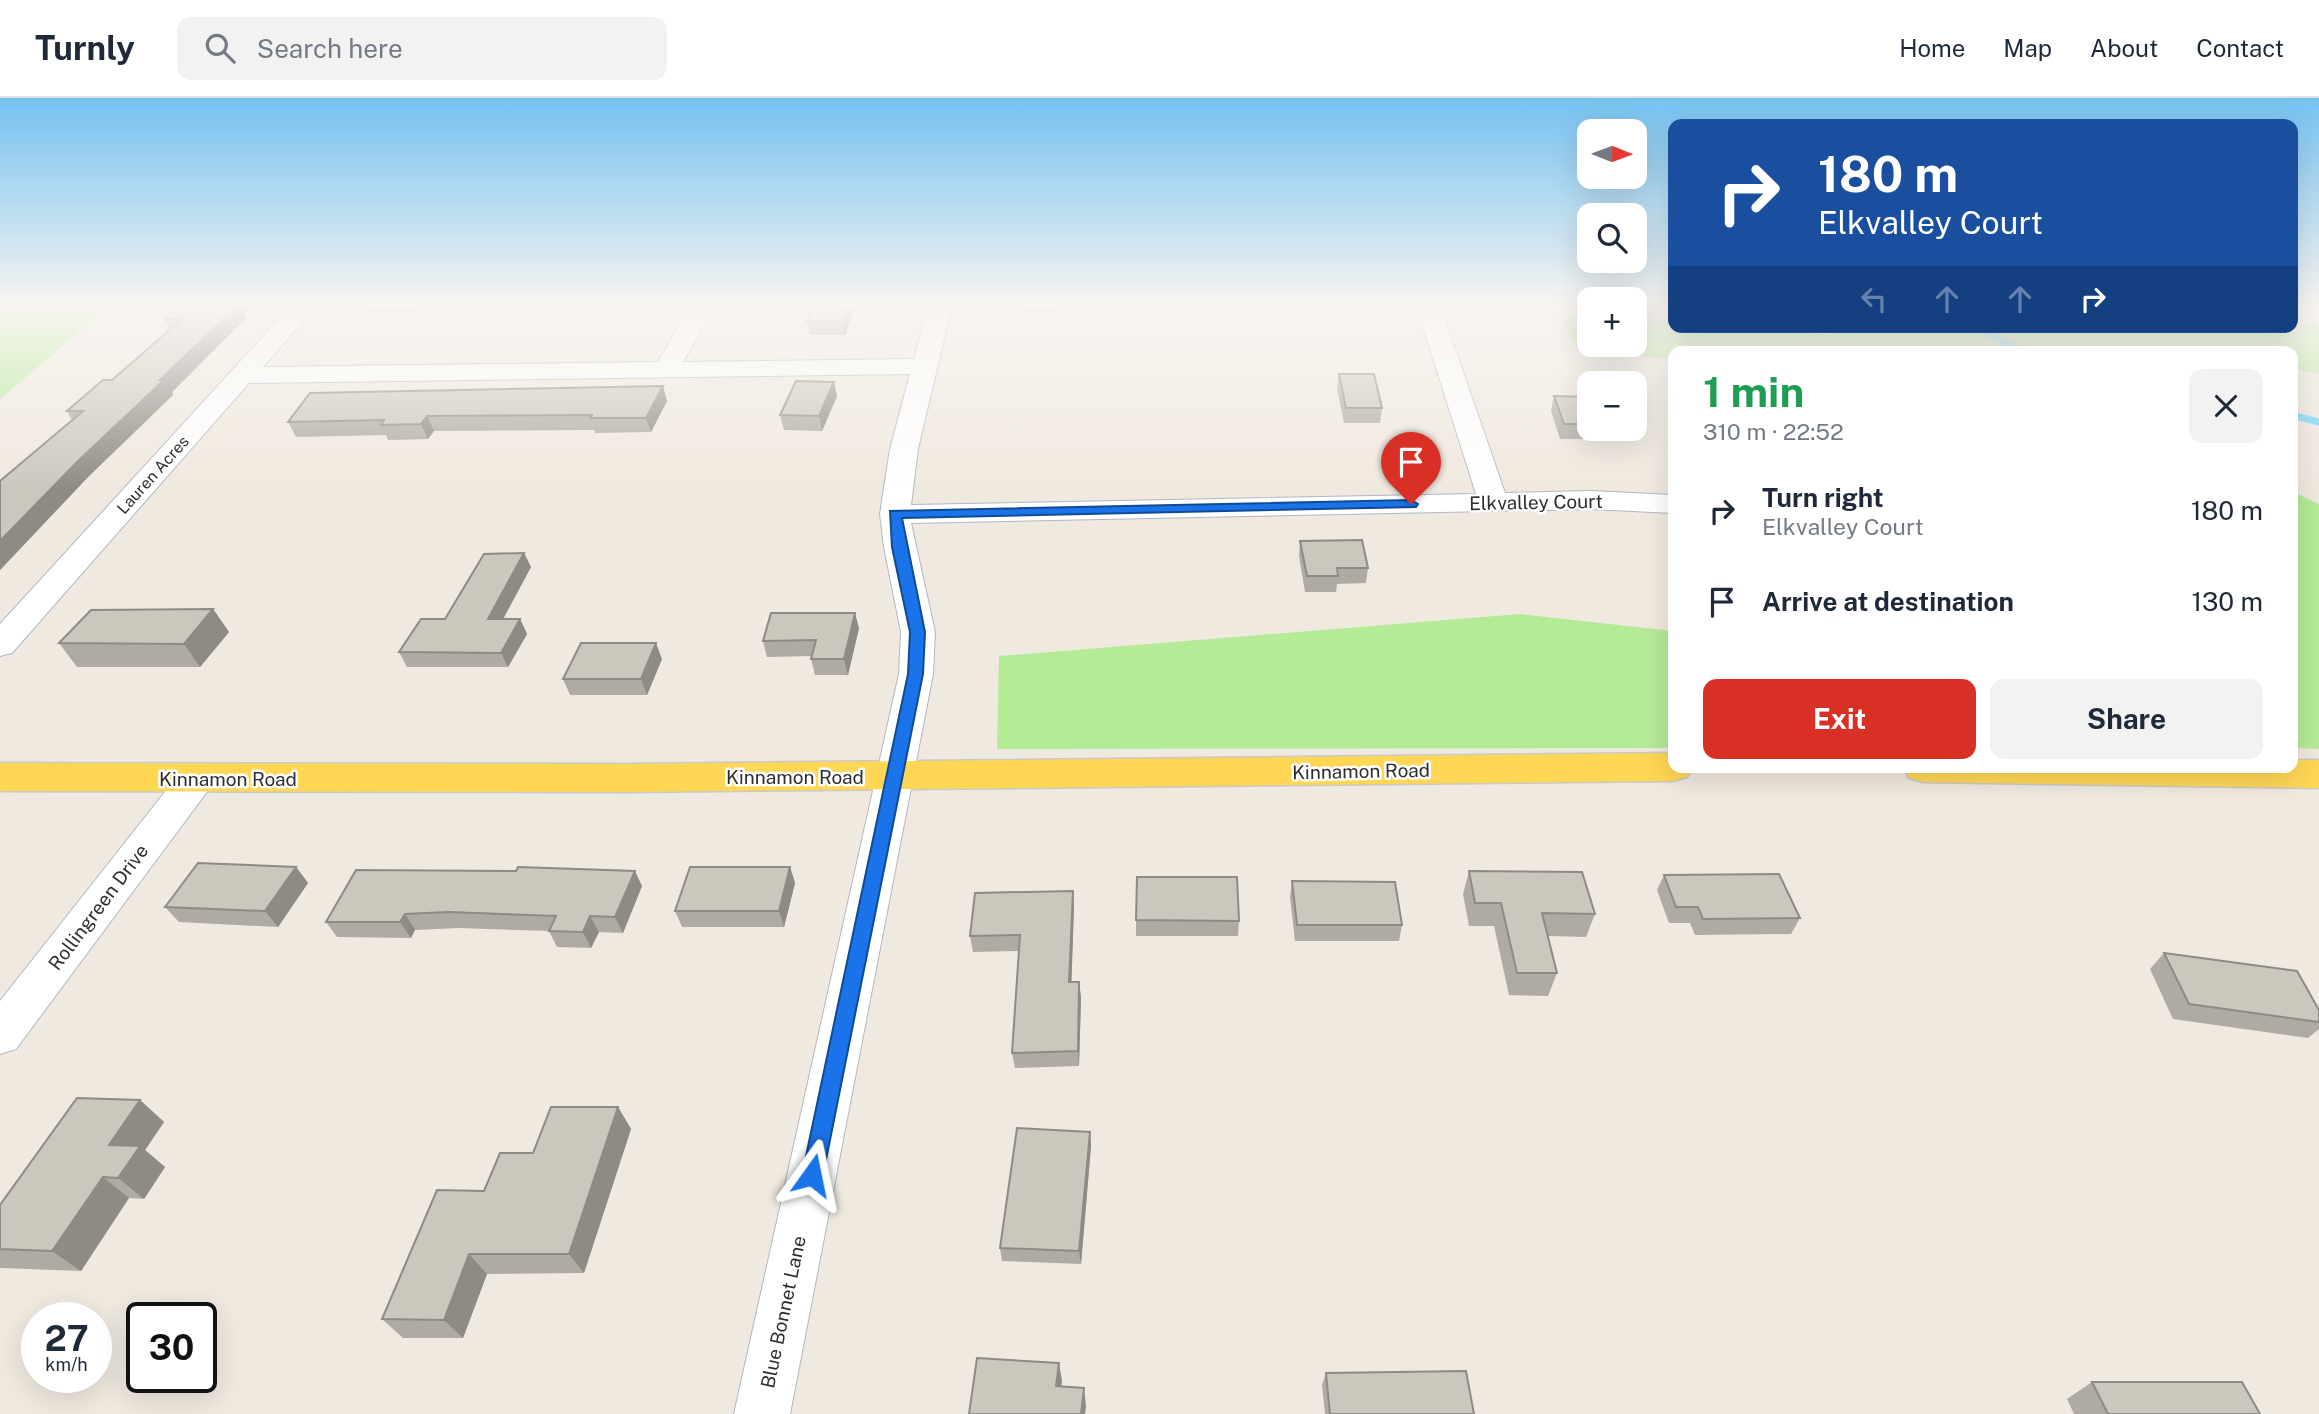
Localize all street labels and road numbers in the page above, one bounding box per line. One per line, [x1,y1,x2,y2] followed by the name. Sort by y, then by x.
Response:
[113,432,193,518] street label: Lauren Acres
[1469,490,1603,514] street label: Elkvalley Court
[1292,759,1430,783] street label: Kinnamon Road
[726,766,864,788] street label: Kinnamon Road
[159,768,297,790] street label: Kinnamon Road
[44,840,152,974] street label: Rollingreen Drive
[756,1234,810,1390] street label: Blue Bonnet Lane

